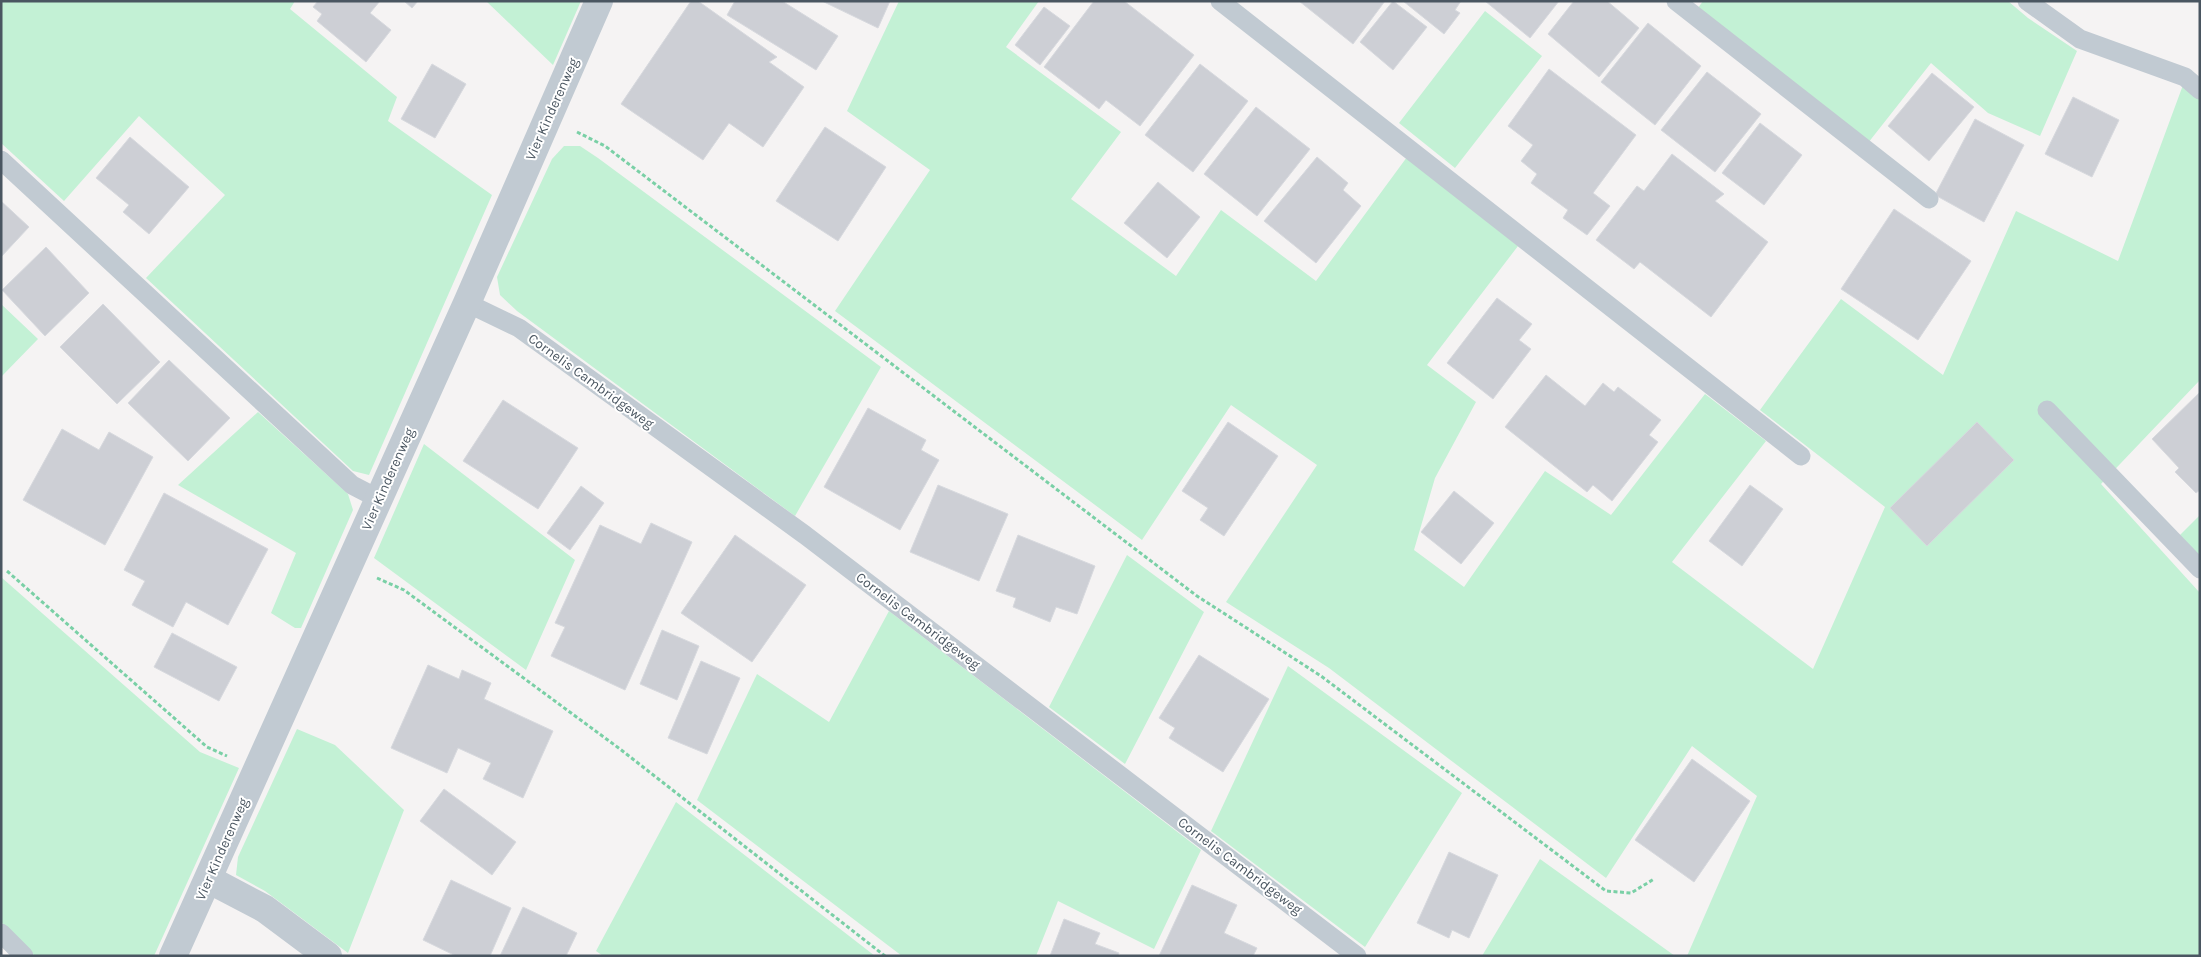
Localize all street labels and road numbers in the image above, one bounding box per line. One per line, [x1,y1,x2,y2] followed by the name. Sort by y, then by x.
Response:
[522,55,582,163] street label: Vier Kinderenweg
[525,330,657,432] street label: Cornelis Cambridgeweg
[358,425,418,533] street label: Vier Kinderenweg
[852,569,984,673] street label: Cornelis Cambridgeweg
[192,795,252,903] street label: Vier Kinderenweg
[1174,814,1306,918] street label: Cornelis Cambridgeweg

